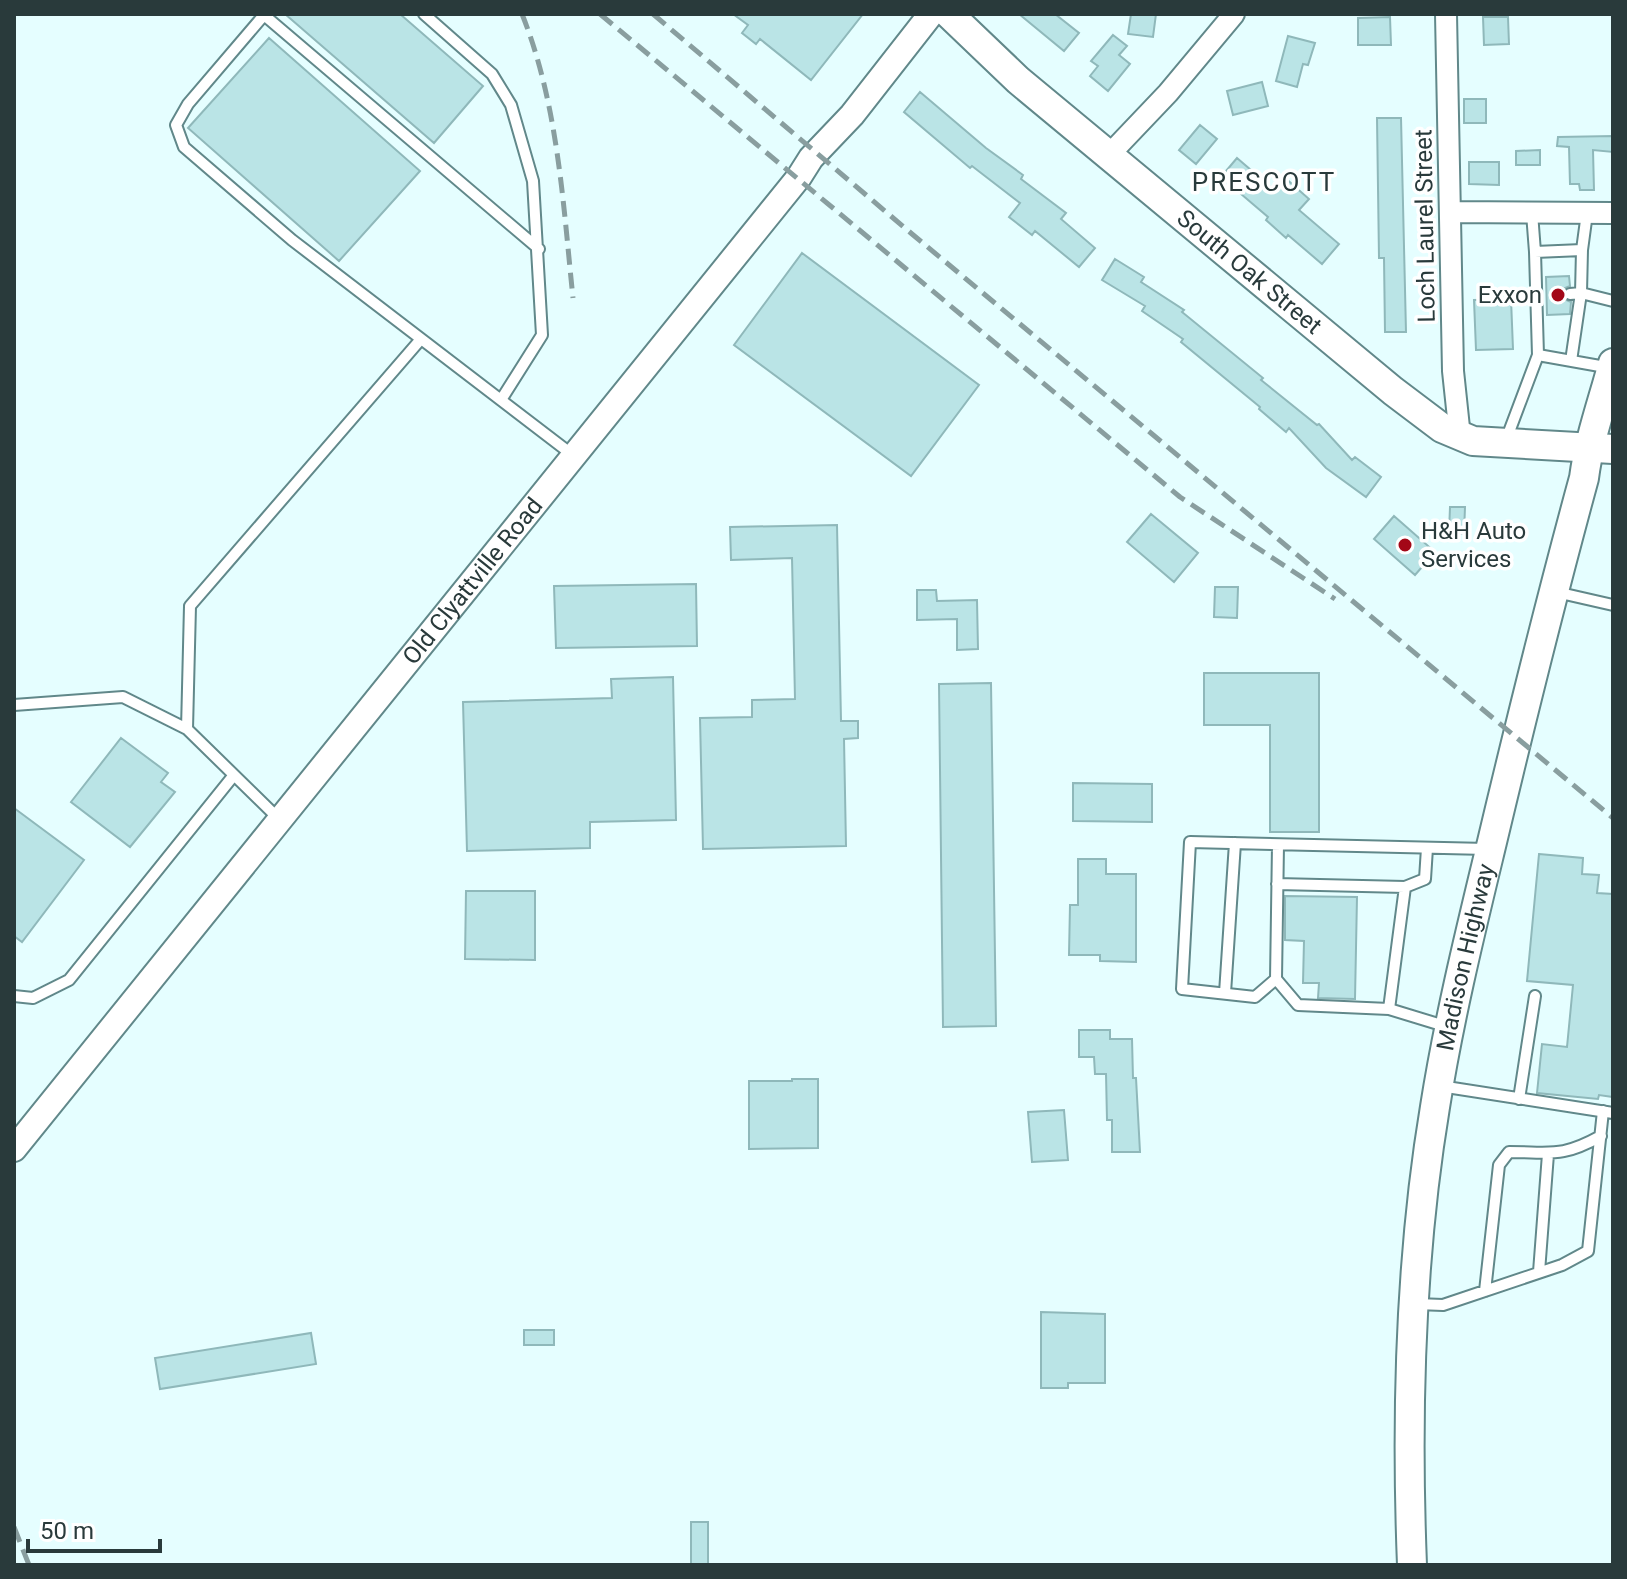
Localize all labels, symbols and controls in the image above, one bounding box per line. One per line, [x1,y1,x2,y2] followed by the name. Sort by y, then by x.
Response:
[1409,129,1441,323] street label: Loch Laurel Street
[1192,167,1336,197] district label: PRESCOTT
[1171,204,1327,340] street label: South Oak Street
[1478,281,1542,309] place label: Exxon
[1549,286,1567,304] marker: Exxon
[397,492,548,670] street label: Old Clyattville Road
[1421,517,1526,573] place label: H&H Auto Services
[1396,536,1414,554] marker: H&H Auto Services
[1431,860,1500,1053] street label: Madison Highway
[28,1503,160,1553] scale bar
[40,1517,94,1545] text: 50 m

